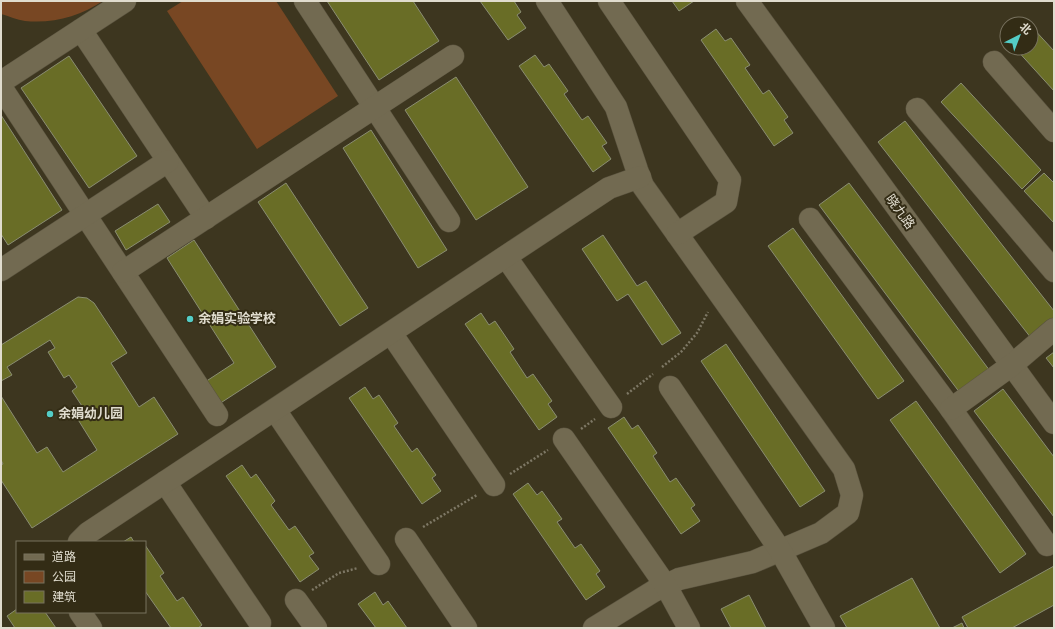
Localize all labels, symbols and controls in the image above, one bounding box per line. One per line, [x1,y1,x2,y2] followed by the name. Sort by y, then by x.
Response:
[999,16,1039,56] north arrow
[1017,20,1034,37] text: 北
[882,192,918,232] street label: 晓九路
[198,311,276,327] place label: 余娟实验学校
[185,314,195,324] marker: 余娟实验学校
[58,406,123,422] place label: 余娟幼儿园
[45,409,55,419] marker: 余娟幼儿园
[16,541,146,613] legend
[52,550,76,564] text: 道路
[52,570,76,584] text: 公园
[52,590,76,604] text: 建筑

